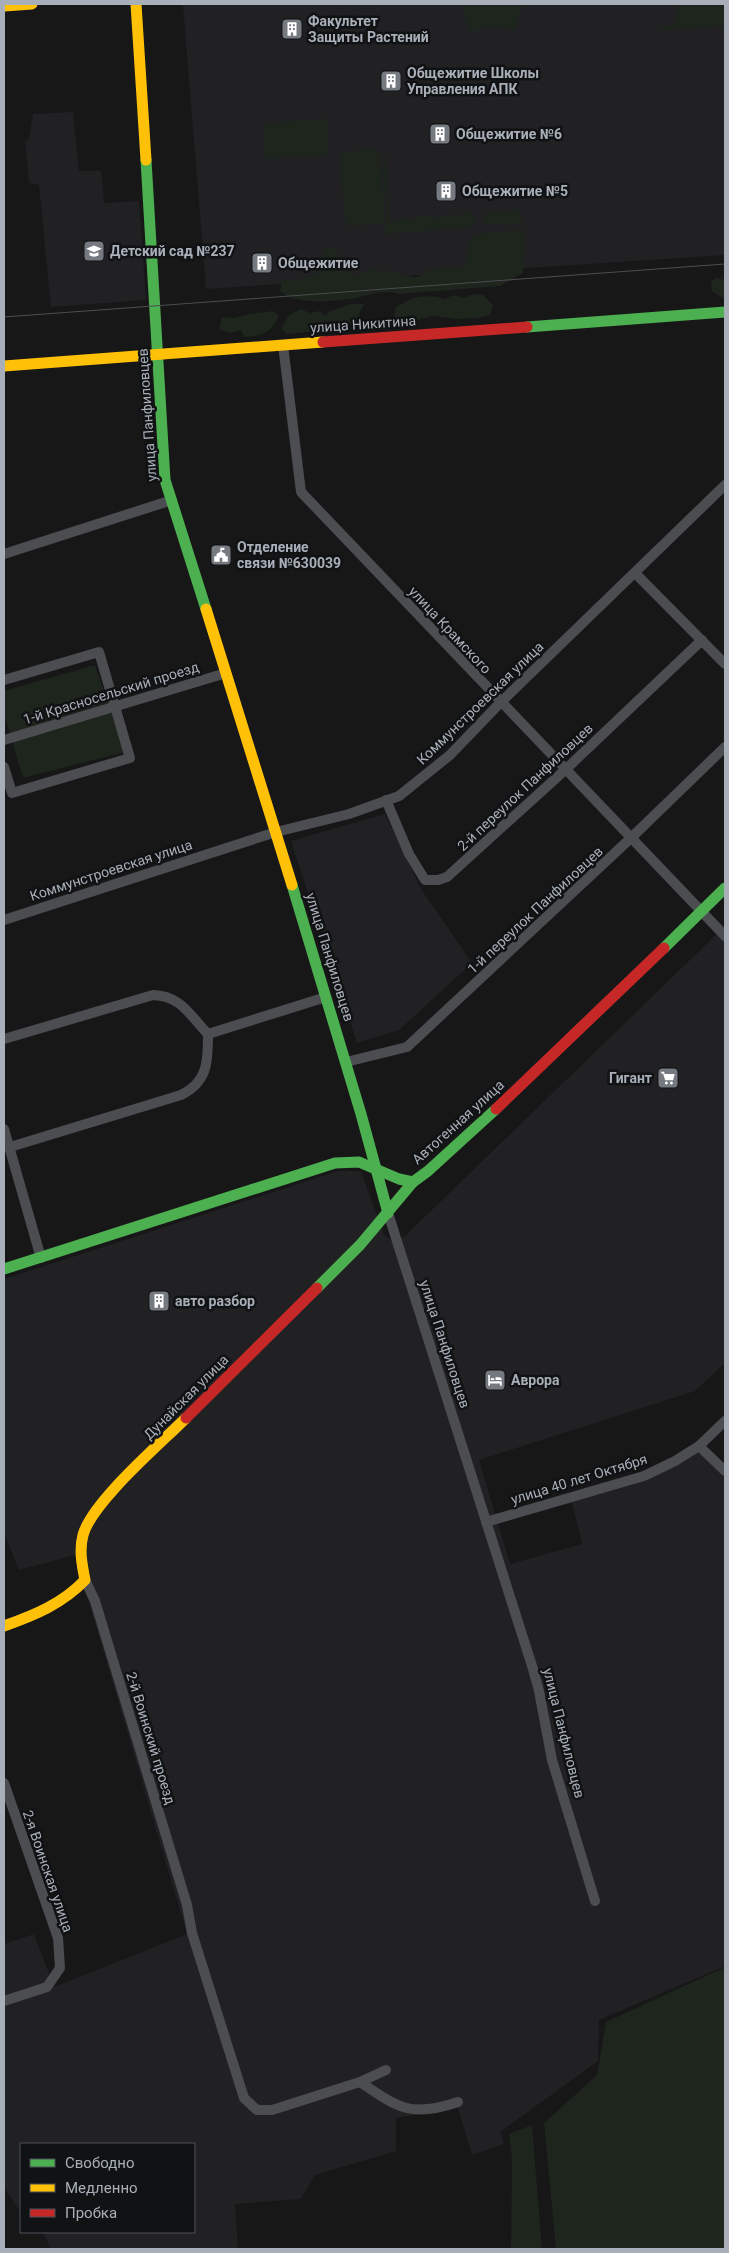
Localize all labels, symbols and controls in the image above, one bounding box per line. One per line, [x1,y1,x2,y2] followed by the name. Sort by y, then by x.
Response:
[308,13,429,45] place label: Факультет Защиты Растений
[280,17,304,41] building icon: Факультет Защиты Растений
[407,65,539,97] place label: Общежитие Школы Управления АПК
[379,69,403,93] building icon: Общежитие Школы Управления АПК
[428,122,452,146] building icon: Общежитие №6
[456,126,562,142] place label: Общежитие №6
[434,179,458,203] building icon: Общежитие №5
[462,183,568,199] place label: Общежитие №5
[82,239,106,263] school or university icon: Детский сад №237
[110,243,234,259] place label: Детский сад №237
[250,251,274,275] building icon: Общежитие
[278,255,359,271] place label: Общежитие
[310,312,416,336] street label: улица Никитина
[134,348,160,482] street label: улица Панфиловцев
[237,539,341,571] place label: Отделение связи №630039
[209,543,233,567] public building icon: Отделение связи №630039
[406,583,494,677] street label: улица Крамского
[413,638,547,768] street label: Коммунстроевская улица
[21,658,201,727] street label: 1-й Красносельский проезд
[454,720,596,854] street label: 2-й переулок Панфиловцев
[28,836,194,904] street label: Коммунстроевская улица
[464,843,606,977] street label: 1-й переулок Панфиловцев
[303,891,357,1023] street label: улица Панфиловцев
[656,1066,680,1090] supermarket icon: Гигант
[609,1070,652,1086] place label: Гигант
[409,1077,507,1167] street label: Автогенная улица
[417,1278,473,1410] street label: улица Панфиловцев
[147,1289,171,1313] building icon: авто разбор
[175,1293,255,1309] place label: авто разбор
[140,1351,232,1443] street label: Дунайская улица
[483,1368,507,1392] hotel icon: Аврора
[511,1372,560,1388] place label: Аврора
[509,1451,649,1507] street label: улица 40 лет Октября
[540,1666,588,1800] street label: улица Панфиловцев
[123,1670,179,1807] street label: 2-й Воинский проезд
[20,1808,76,1934] street label: 2-я Воинская улица
[20,2143,195,2233] legend
[65,2154,134,2172] text: Свободно
[65,2179,138,2197] text: Медленно
[65,2204,117,2222] text: Пробка

